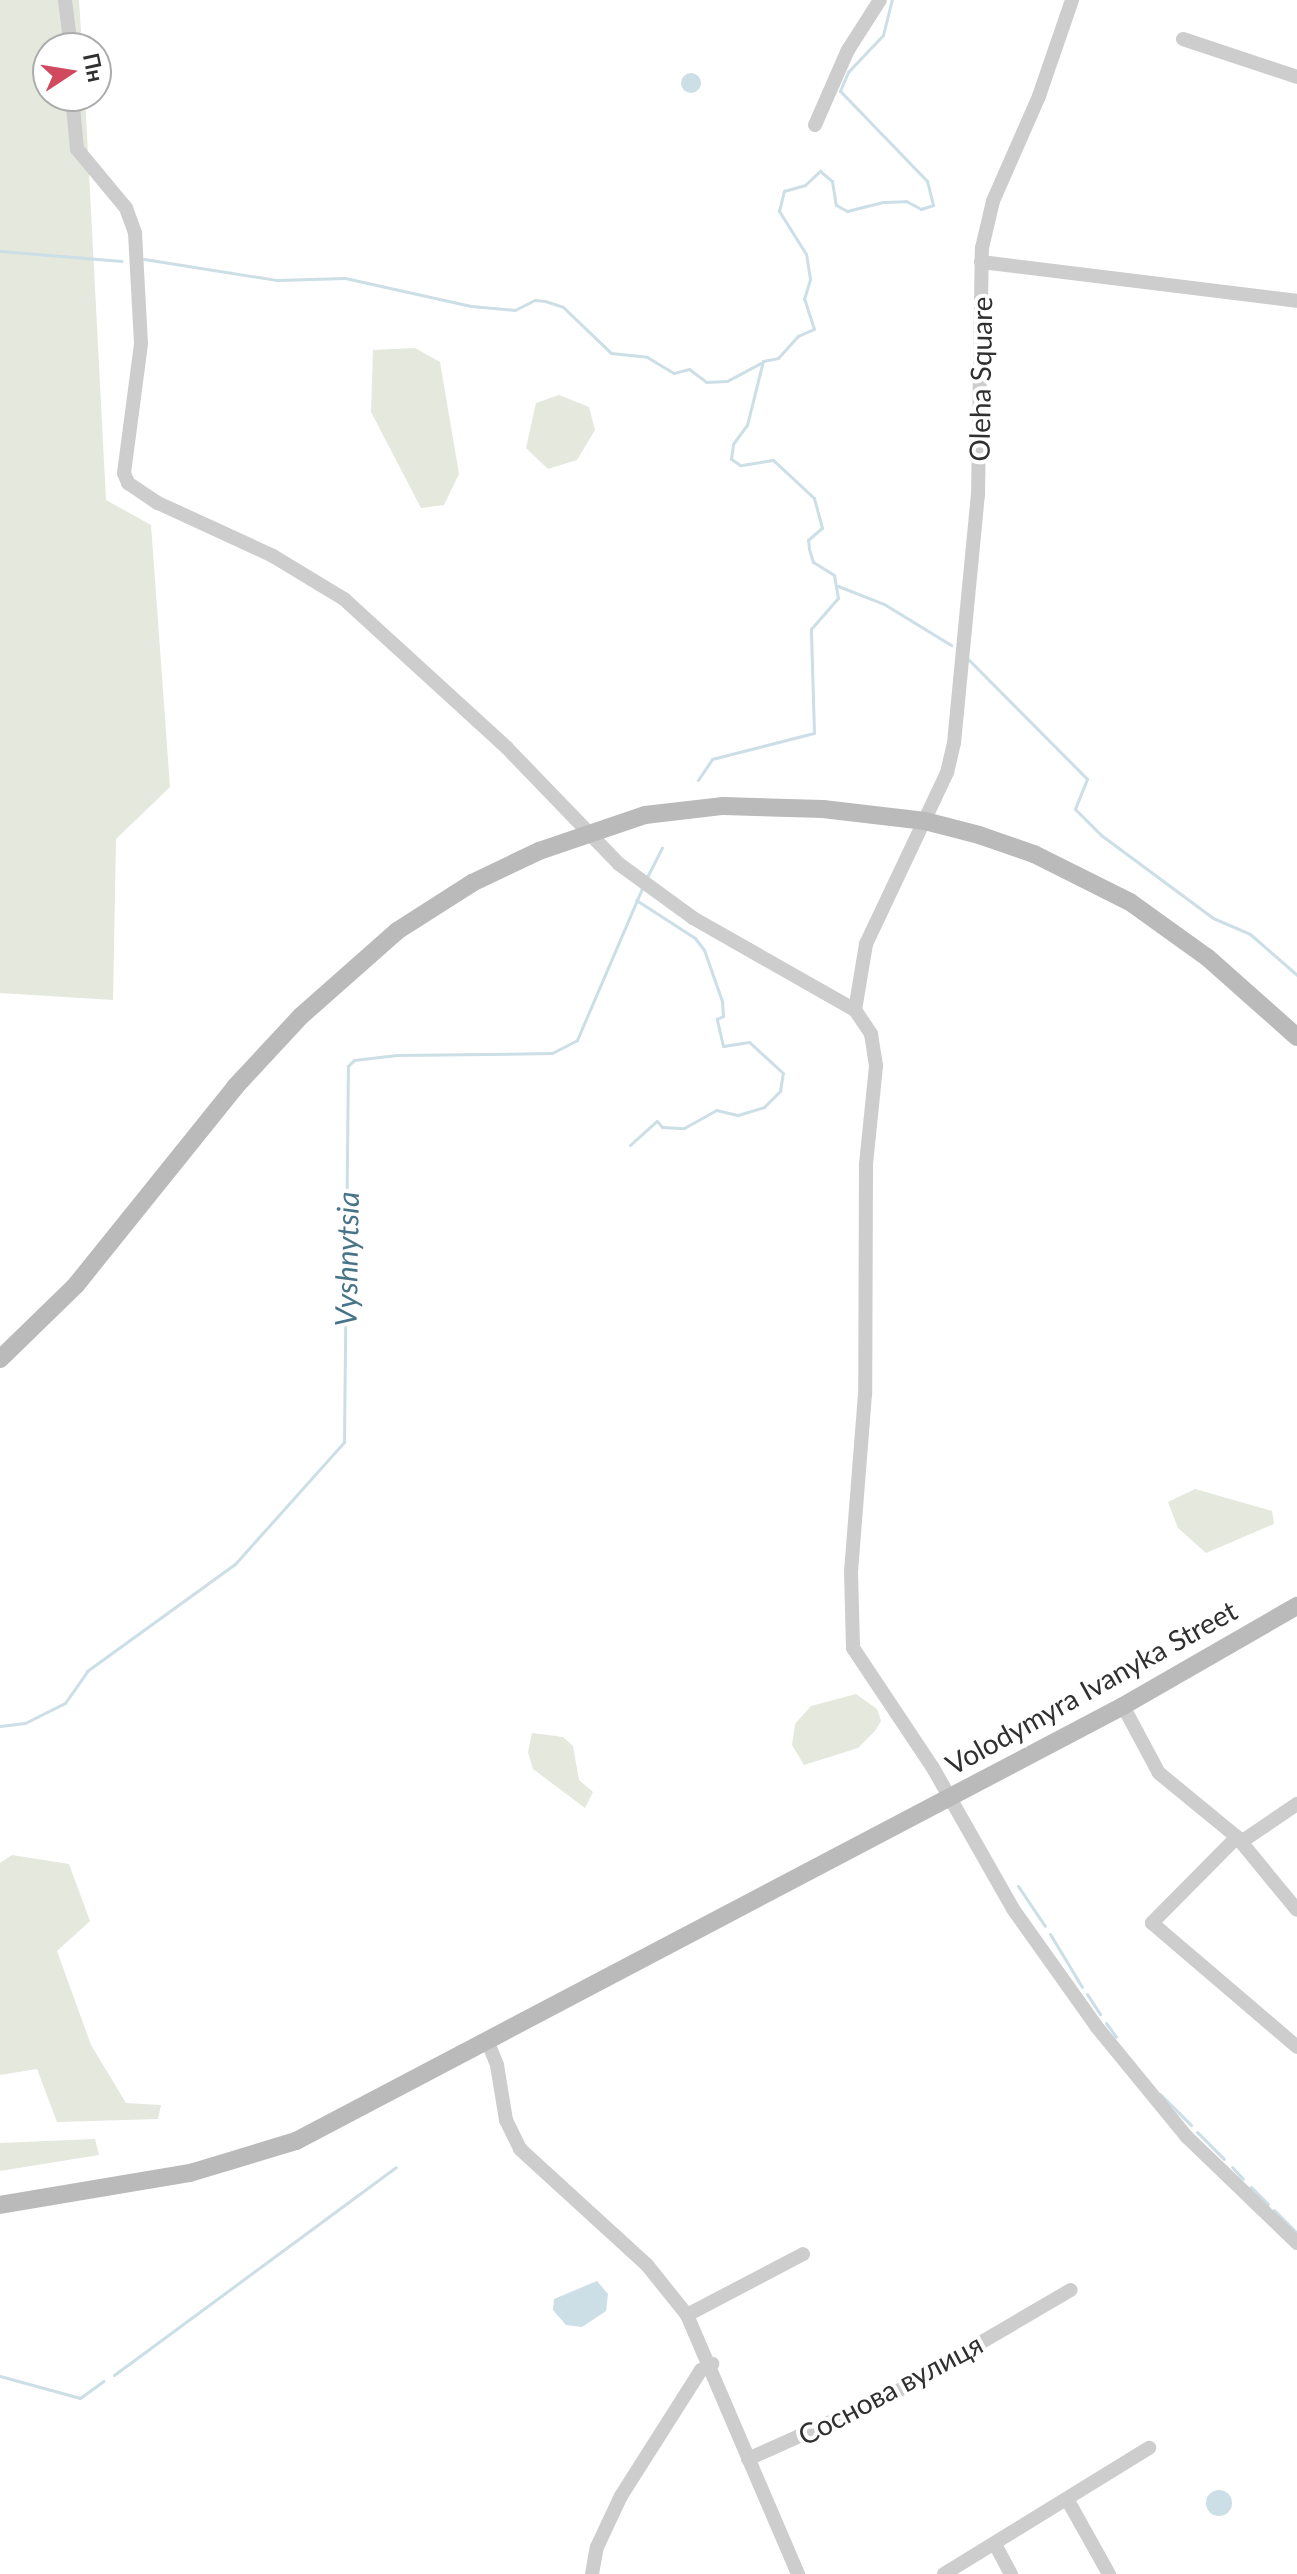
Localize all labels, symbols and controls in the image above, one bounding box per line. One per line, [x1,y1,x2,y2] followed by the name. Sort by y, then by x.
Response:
[32,32,112,112] north arrow
[78,50,110,84] text: Пн
[962,296,998,462] street label: Oleha Square
[327,1191,365,1327] water label: Vyshnytsia
[940,1593,1242,1781] street label: Volodymyra Ivanyka Street
[792,2326,988,2452] street label: Соснова вулиця

